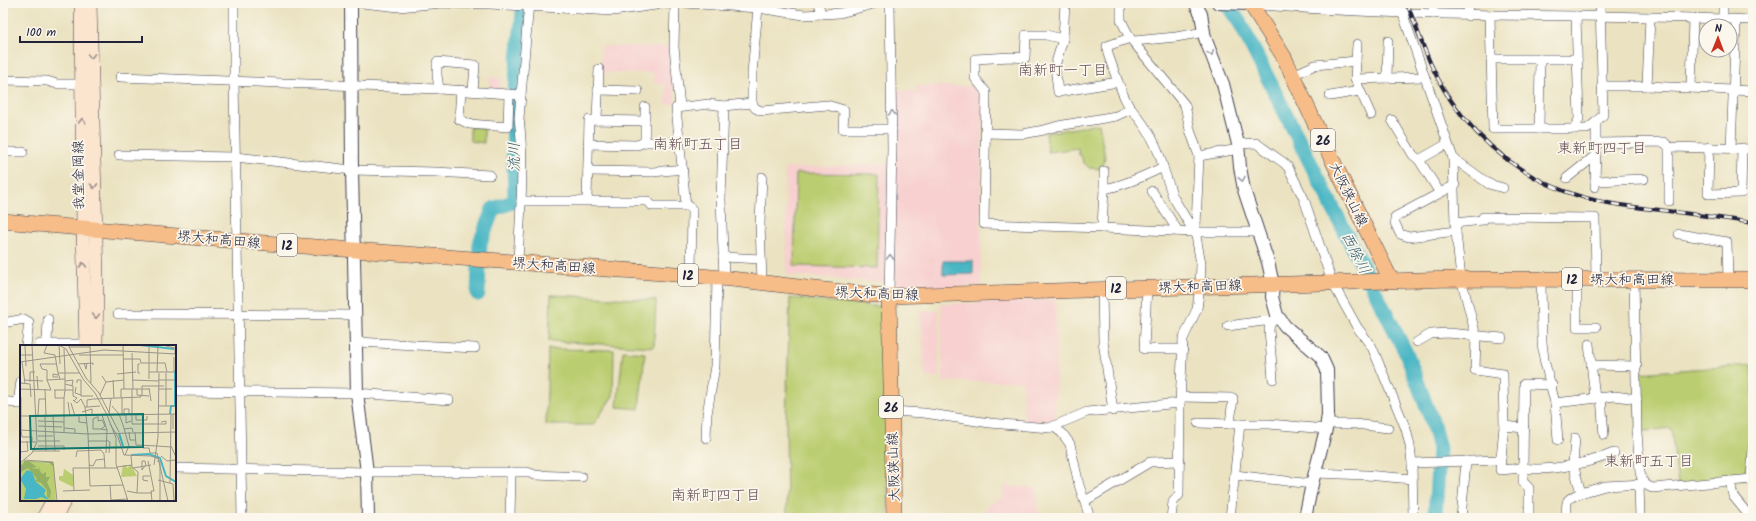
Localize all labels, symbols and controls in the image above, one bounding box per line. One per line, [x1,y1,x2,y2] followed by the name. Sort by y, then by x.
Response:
[20,18,142,44] scale bar
[1698,18,1738,58] north arrow
[1715,20,1722,38] text: N
[26,23,57,42] text: 100 m
[1207,50,1215,57] one-way arrow
[87,53,96,59] one-way arrow
[1018,59,1108,83] district label: 南新町一丁目
[888,110,896,116] one-way arrow
[78,118,86,124] one-way arrow
[1311,129,1335,151] road number: 26
[653,133,743,157] district label: 南新町五丁目
[1557,137,1647,161] district label: 東新町四丁目
[67,140,91,210] street label: 我堂金岡線
[503,142,527,172] water label: 流川
[1323,158,1373,231] street label: 大阪狭山線
[1237,175,1246,182] one-way arrow
[90,183,99,189] one-way arrow
[176,225,262,255] street label: 堺大和高田線
[1334,228,1376,279] water label: 西除川
[277,234,297,256] road number: 12
[511,252,597,280] street label: 堺大和高田線
[886,254,894,260] one-way arrow
[79,262,87,268] one-way arrow
[678,264,698,286] road number: 12
[1562,268,1582,290] road number: 12
[1590,269,1674,291] street label: 堺大和高田線
[1158,275,1242,299] street label: 堺大和高田線
[1106,277,1126,299] road number: 12
[835,282,919,306] street label: 堺大和高田線
[92,313,100,319] one-way arrow
[20,345,176,501] inset map
[879,396,903,418] road number: 26
[882,432,906,502] street label: 大阪狭山線
[1604,450,1694,474] district label: 東新町五丁目
[671,484,761,508] district label: 南新町四丁目

